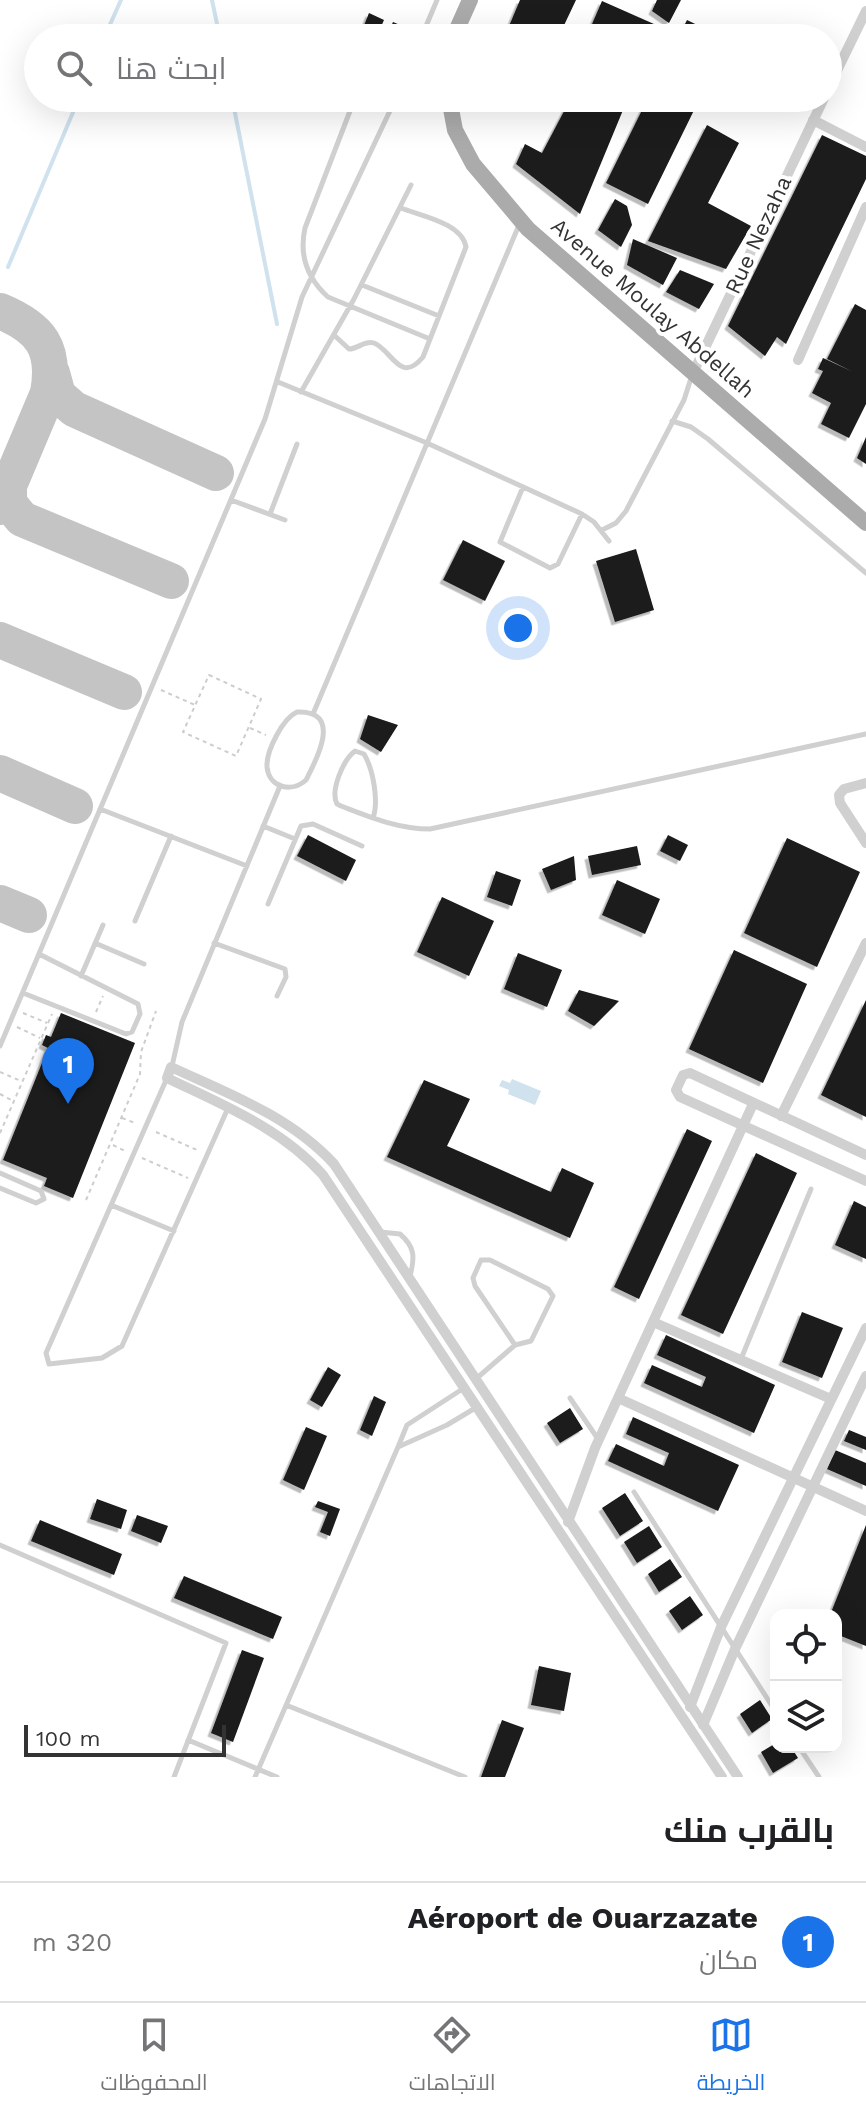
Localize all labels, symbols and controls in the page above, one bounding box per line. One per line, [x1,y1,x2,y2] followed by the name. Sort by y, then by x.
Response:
[24,24,842,112] search box
[52,46,96,90] icon: search
[116,51,226,86] text: ابحث هنا
[720,172,796,298] street label: Rue Nezaha
[546,213,760,403] street label: Avenue Moulay Abdellah
[498,608,538,648] your location
[42,1038,94,1104] pin: 1
[770,1609,842,1753] map controls
[770,1609,842,1681] button: locate
[770,1681,842,1753] button: layers
[24,1721,226,1757] scale bar
[36,1726,100,1751] text: 100 m
[664,1810,834,1850] text: بالقرب منك
[408,1900,758,1935] text: Aéroport de Ouarzazate
[32,1927,112,1957] text: 320 m
[802,1927,814,1957] text: 1
[699,1945,758,1975] text: مكان
[101,2013,208,2103] tab: المحفوظات
[409,2013,496,2103] tab: الاتجاهات
[697,2013,765,2103] tab: الخريطة

